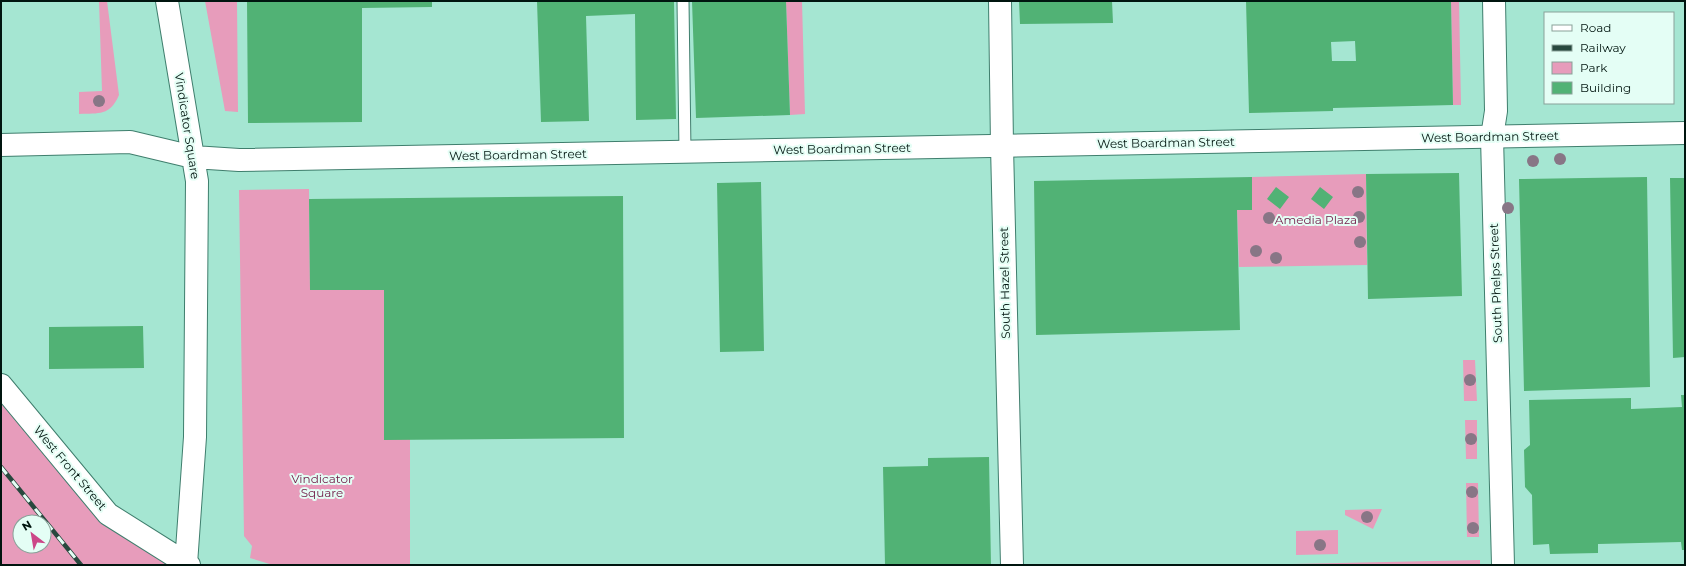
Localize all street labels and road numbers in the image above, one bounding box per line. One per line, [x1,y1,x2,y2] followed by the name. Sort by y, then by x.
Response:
[172,72,203,180] street label: Vindicator Square
[1421,128,1559,145] street label: West Boardman Street
[1097,134,1235,151] street label: West Boardman Street
[773,140,911,157] street label: West Boardman Street
[449,146,587,163] street label: West Boardman Street
[1486,223,1505,343] street label: South Phelps Street
[996,227,1013,339] street label: South Hazel Street
[31,422,110,513] street label: West Front Street

